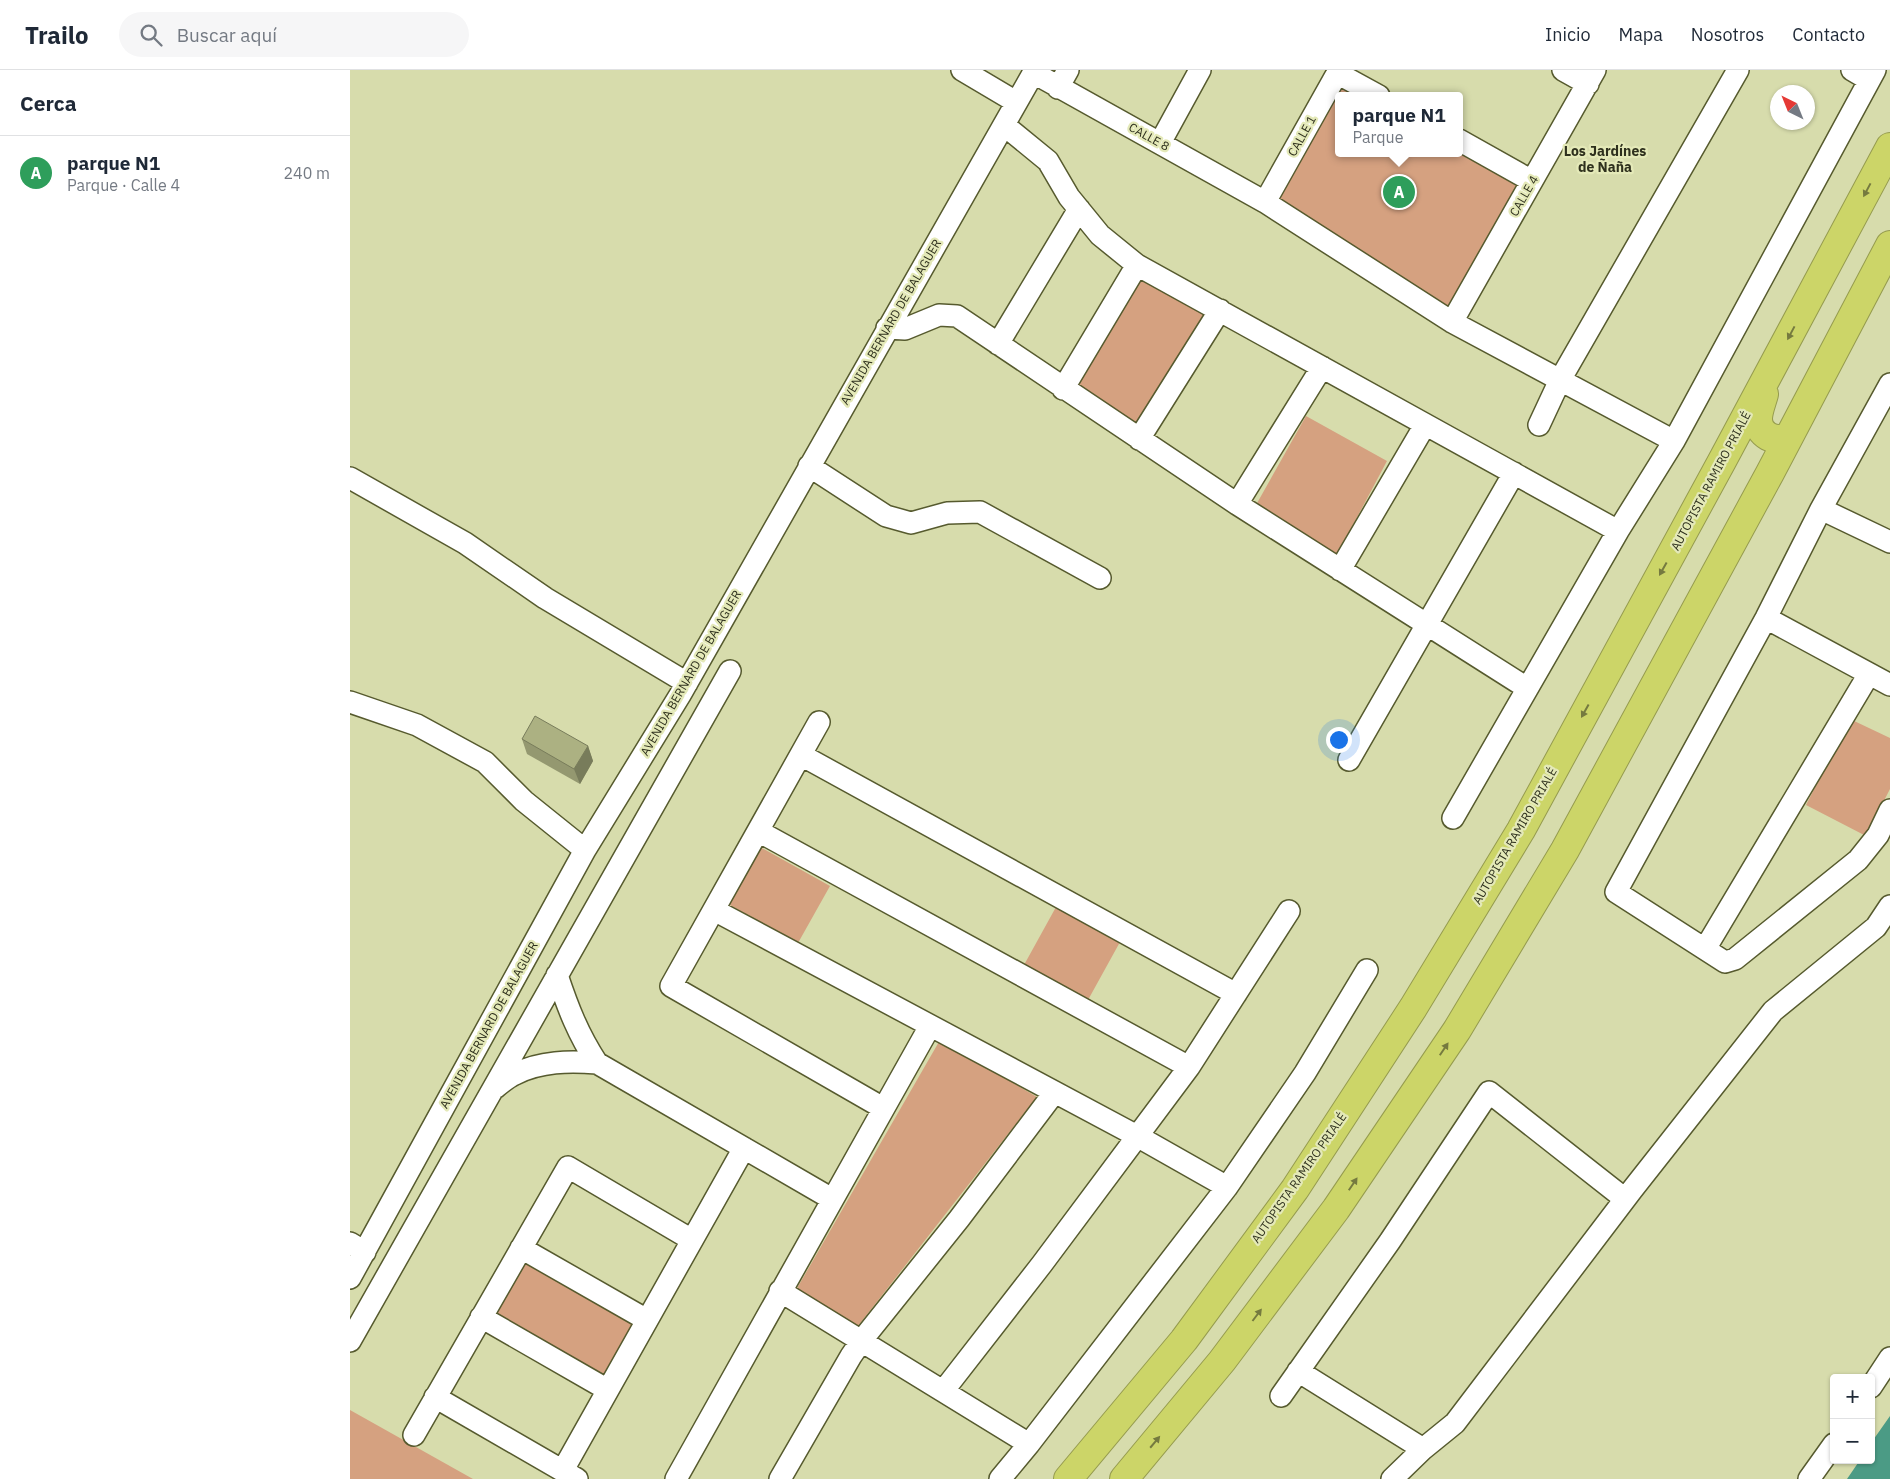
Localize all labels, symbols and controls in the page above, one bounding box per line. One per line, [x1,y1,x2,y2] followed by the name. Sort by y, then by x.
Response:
[119,12,469,57] search box
[25,19,89,51] text: Trailo
[137,21,165,49] icon: search
[177,23,277,47] text: Buscar aquí
[1545,23,1591,46] text: Inicio
[1619,23,1663,46] text: Mapa
[1691,23,1764,46] text: Nosotros
[1792,23,1865,46] text: Contacto
[1770,85,1815,130] north arrow
[20,89,77,117] text: Cerca
[1335,92,1463,157] popup
[1352,103,1446,127] text: parque N1
[1284,113,1319,159] street label: CALLE 1
[1126,119,1172,154] street label: CALLE 8
[1352,127,1403,147] text: Parque
[1564,142,1646,176] district label: Los Jardínes de Ñaña
[67,151,160,175] text: parque N1
[31,163,41,183] text: A
[283,163,330,183] text: 240 m
[1383,173,1415,211] pin: A
[1506,173,1541,219] street label: CALLE 4
[67,175,180,195] text: Parque · Calle 4
[1863,183,1871,197] one-way arrow
[837,236,944,407] street label: AVENIDA BERNARD DE BALAGUER
[1786,327,1795,340] one-way arrow
[1667,409,1754,553] street label: AUTOPISTA RAMIRO PRIALÉ
[1659,562,1668,575] one-way arrow
[637,587,744,758] street label: AVENIDA BERNARD DE BALAGUER
[1581,705,1590,718] one-way arrow
[1326,727,1352,753] your location
[1469,765,1560,907] street label: AUTOPISTA RAMIRO PRIALÉ
[436,938,541,1111] street label: AVENIDA BERNARD DE BALAGUER
[1439,1043,1449,1056] one-way arrow
[1248,1110,1349,1246] street label: AUTOPISTA RAMIRO PRIALÉ
[1348,1177,1358,1191] one-way arrow
[1251,1309,1262,1322] one-way arrow
[1830,1374,1875,1464] map controls
[1830,1374,1875,1419] button: +
[1830,1419,1875,1464] button: −
[1149,1436,1161,1448] one-way arrow

